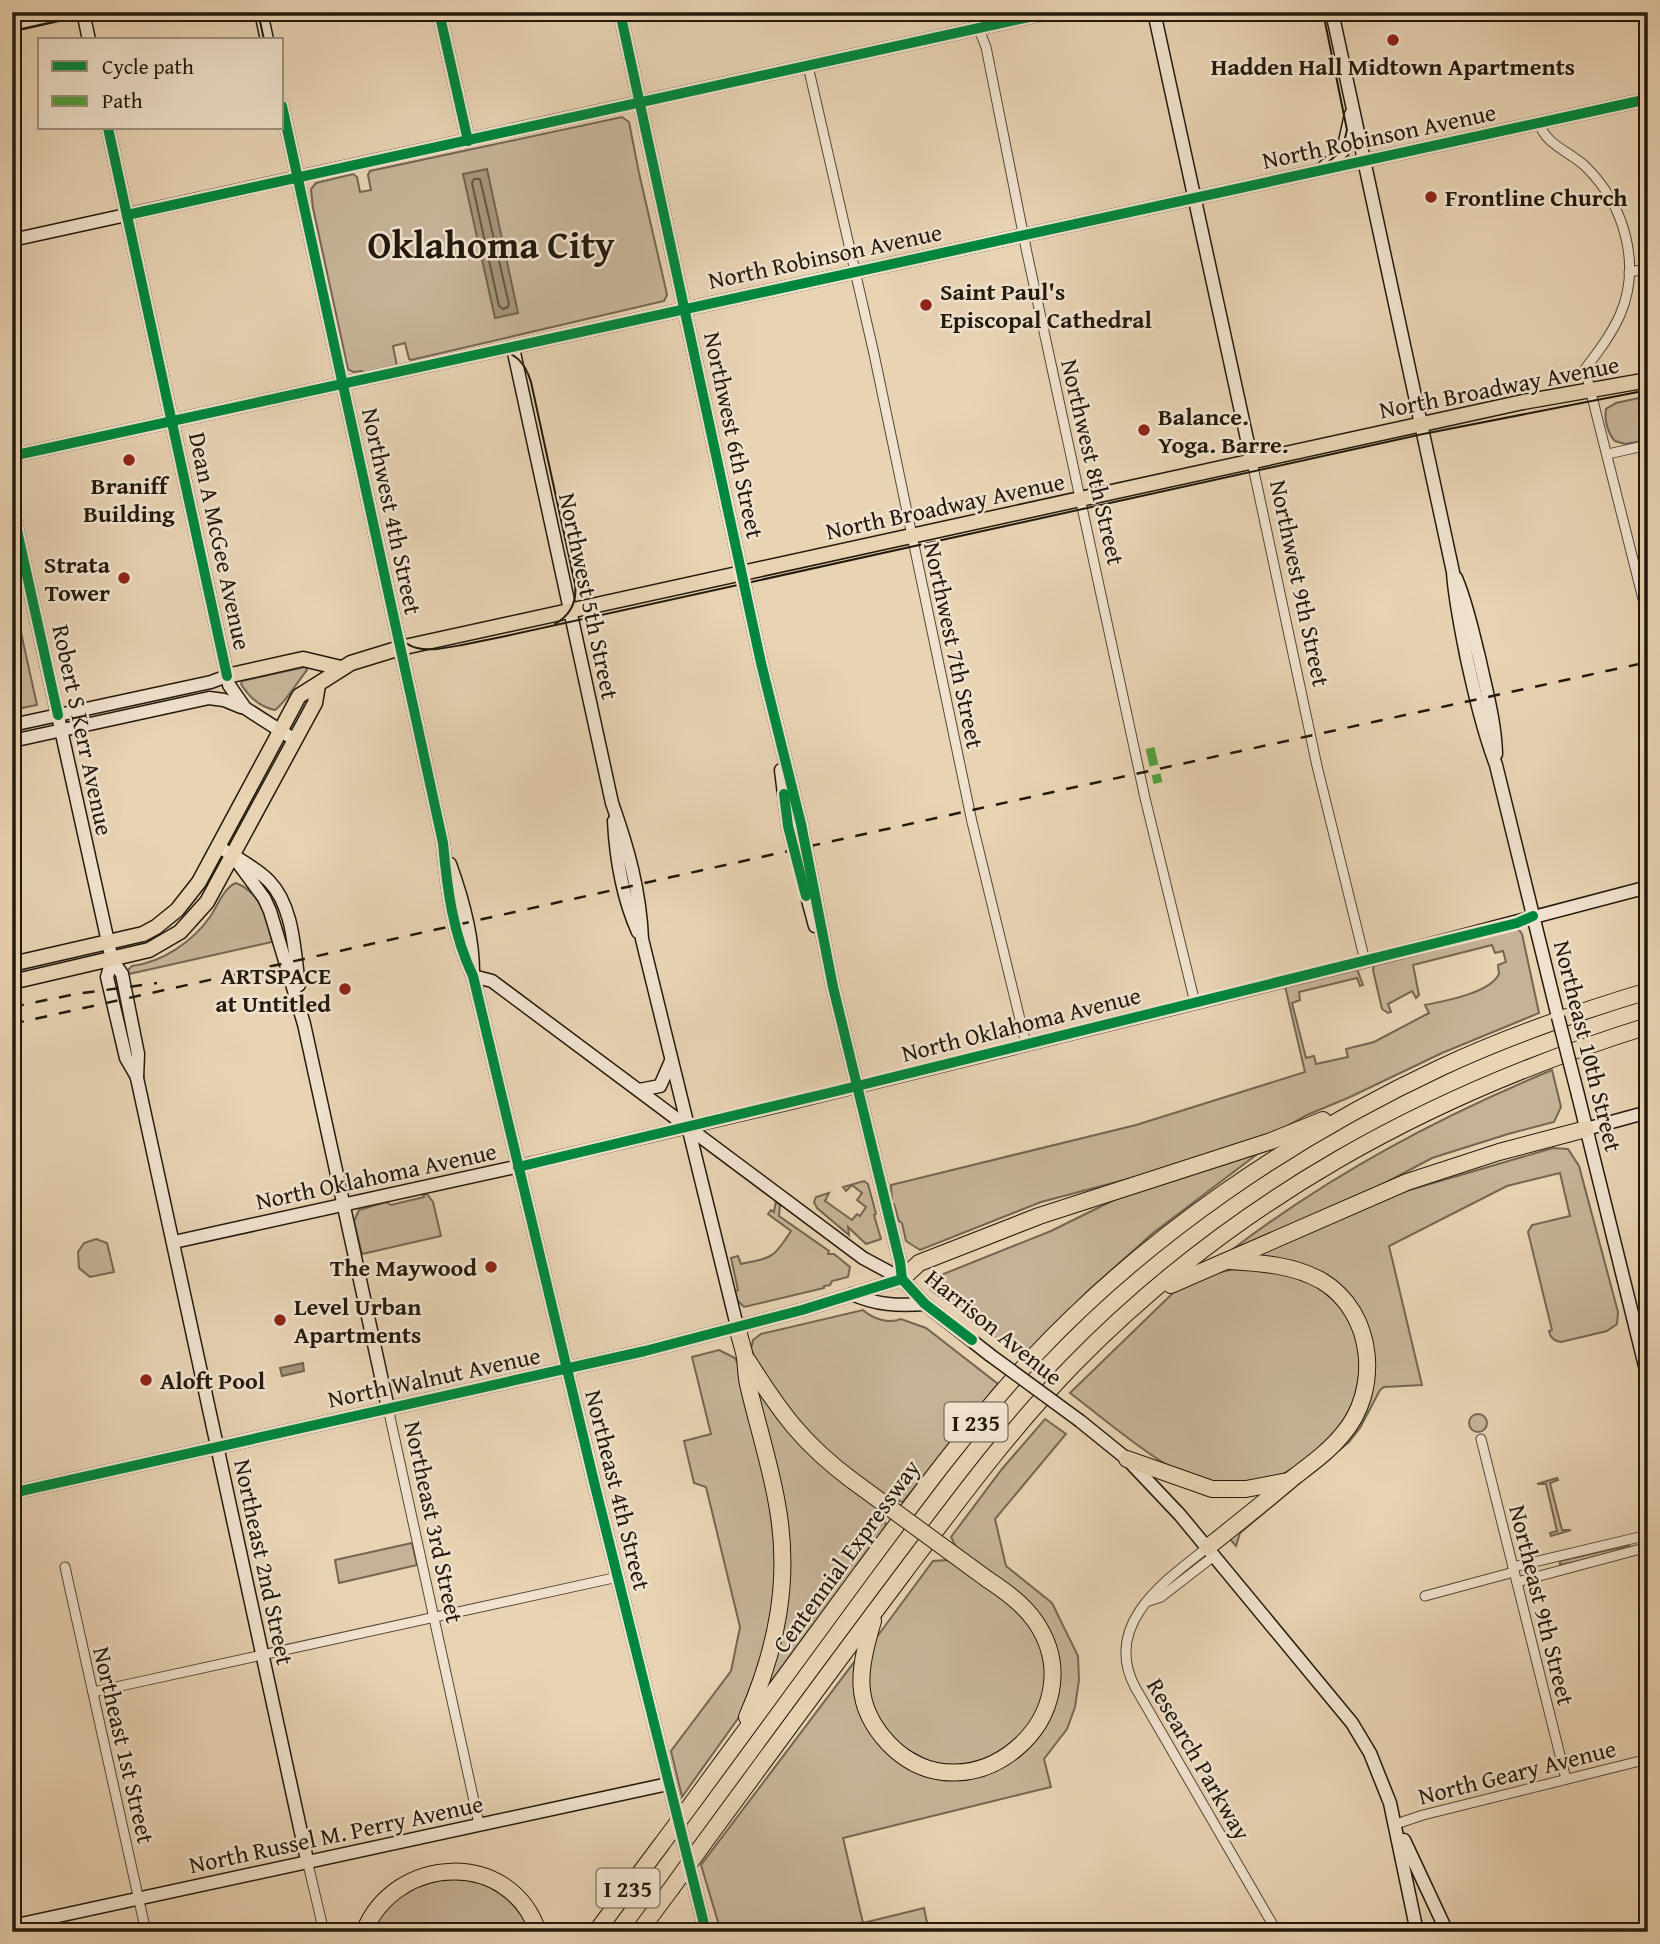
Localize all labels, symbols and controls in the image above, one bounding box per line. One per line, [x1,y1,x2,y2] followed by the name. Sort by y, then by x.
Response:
[1385,32,1401,48] marker: Hadden Hall Midtown Apartments
[38,38,284,130] legend
[1211,49,1575,84] place label: Hadden Hall Midtown Apartments
[102,51,194,82] text: Cycle path
[102,85,143,116] text: Path
[1259,94,1499,178] street label: North Robinson Avenue
[1445,180,1627,215] place label: Frontline Church
[1423,189,1439,205] marker: Frontline Church
[705,214,945,298] street label: North Robinson Avenue
[368,216,615,272] district label: Oklahoma City
[940,274,1153,337] place label: Saint Paul's Episcopal Cathedral
[918,297,934,313] marker: Saint Paul's Episcopal Cathedral
[695,328,773,542] street label: Northwest 6th Street
[1376,347,1622,427] street label: North Broadway Avenue
[1052,356,1134,569] street label: Northwest 8th Street
[1158,399,1289,462] place label: Balance. Yoga. Barre.
[353,404,431,618] street label: Northwest 4th Street
[1136,422,1152,438] marker: Balance. Yoga. Barre.
[180,429,260,653] street label: Dean A McGee Avenue
[121,452,137,468] marker: Braniff Building
[822,464,1068,548] street label: North Broadway Avenue
[83,468,175,531] place label: Braniff Building
[1261,476,1339,690] street label: Northwest 9th Street
[550,489,628,703] street label: Northwest 5th Street
[915,538,993,752] street label: Northwest 7th Street
[44,547,111,610] place label: Strata Tower
[116,570,132,586] marker: Strata Tower
[44,621,122,839] street label: Robert S Kerr Avenue
[1545,937,1631,1156] street label: Northeast 10th Street
[215,958,331,1021] place label: ARTSPACE at Untitled
[898,977,1144,1071] street label: North Oklahoma Avenue
[337,981,353,997] marker: ARTSPACE at Untitled
[252,1133,500,1219] street label: North Oklahoma Avenue
[330,1250,477,1285] place label: The Maywood
[483,1259,499,1275] marker: The Maywood
[918,1261,1070,1393] street label: Harrison Avenue
[294,1289,421,1352] place label: Level Urban Apartments
[272,1312,288,1328] marker: Level Urban Apartments
[324,1337,544,1417] street label: North Walnut Avenue
[160,1363,266,1398] place label: Aloft Pool
[138,1372,154,1388] marker: Aloft Pool
[576,1386,660,1594] street label: Northeast 4th Street
[944,1402,1007,1442] road number: I 235
[395,1418,473,1627] street label: Northeast 3rd Street
[764,1452,928,1660] street label: Centennial Expressway
[225,1456,303,1669] street label: Northeast 2nd Street
[1500,1501,1584,1709] street label: Northeast 9th Street
[84,1643,164,1847] street label: Northeast 1st Street
[1138,1671,1260,1847] street label: Research Parkway
[1414,1731,1620,1813] street label: North Geary Avenue
[186,1786,486,1882] street label: North Russel M. Perry Avenue
[596,1868,660,1908] road number: I 235

